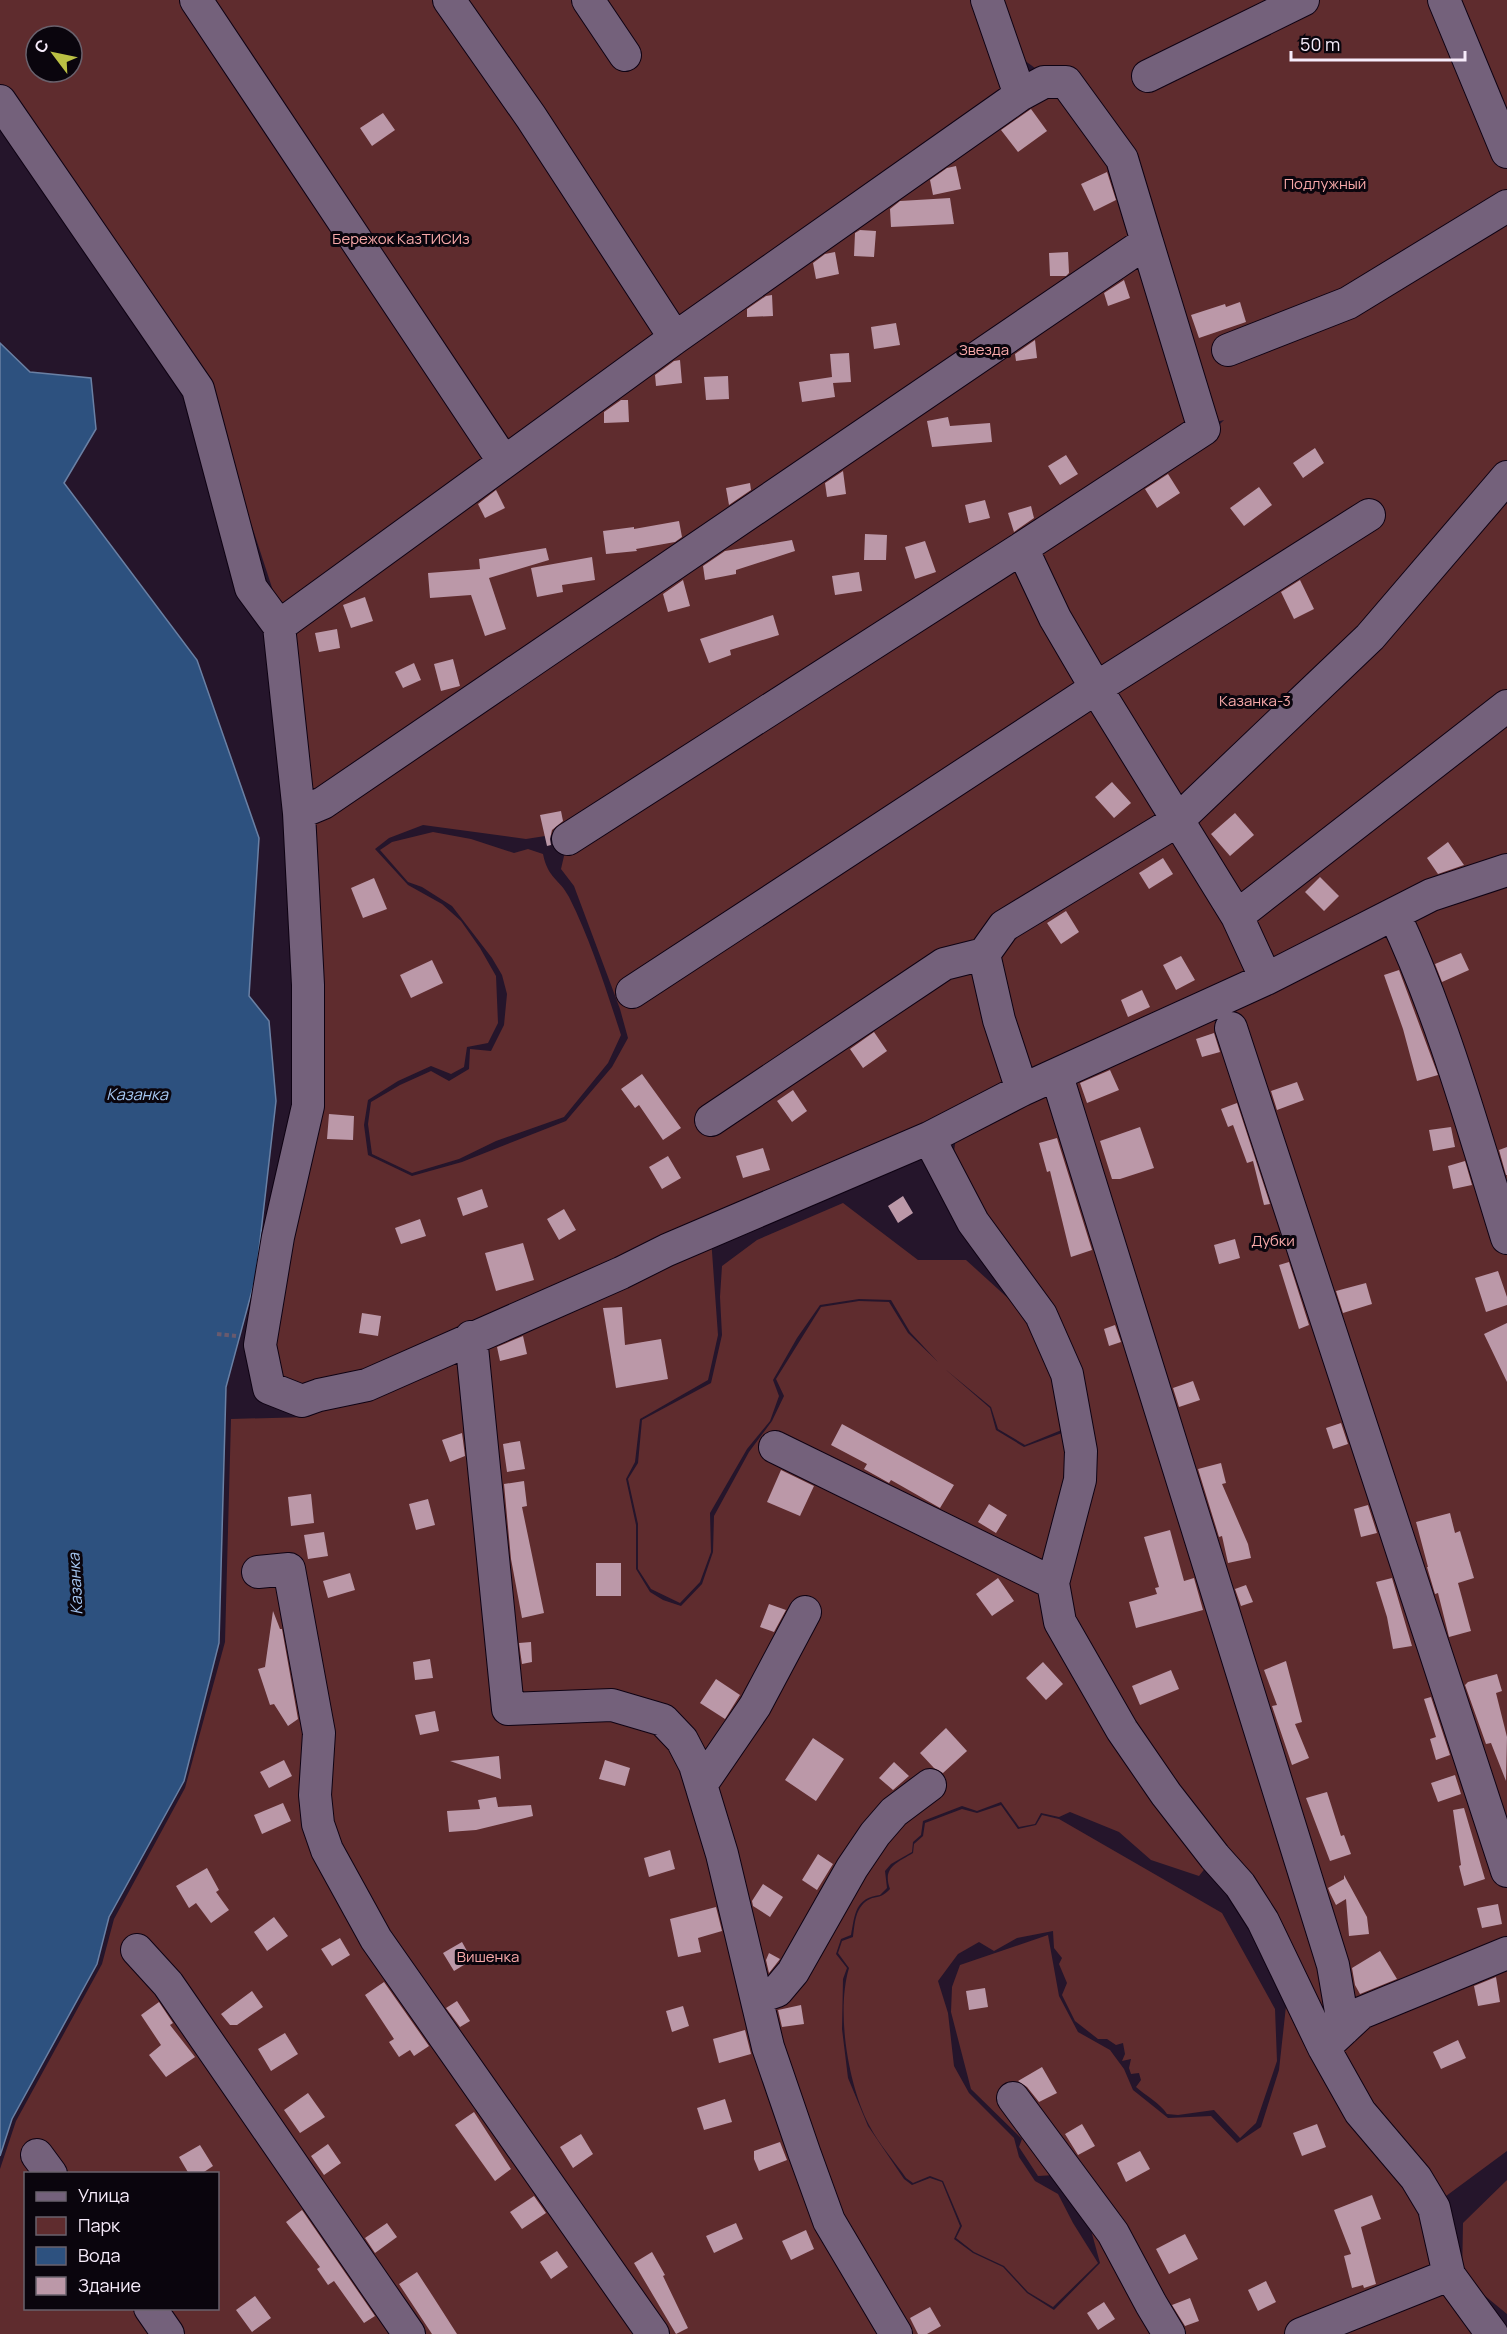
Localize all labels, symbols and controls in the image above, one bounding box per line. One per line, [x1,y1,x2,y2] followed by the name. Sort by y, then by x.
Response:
[24,24,84,84] north arrow
[1291,24,1465,62] scale bar
[1300,32,1340,56] text: 50 m
[29,35,54,57] text: С
[1284,173,1366,194] park label: Подлужный
[332,228,470,249] park label: Бережок КазТИСИз
[959,339,1009,360] park label: Звезда
[1219,690,1291,711] park label: Казанка-3
[106,1083,169,1105] water label: Казанка
[1251,1230,1295,1251] park label: Дубки
[62,1552,88,1615] water label: Казанка
[457,1946,519,1967] park label: Вишенка
[24,2172,219,2310] legend
[78,2183,130,2207] text: Улица
[78,2213,121,2237] text: Парк
[78,2243,120,2267] text: Вода
[78,2273,141,2297] text: Здание

